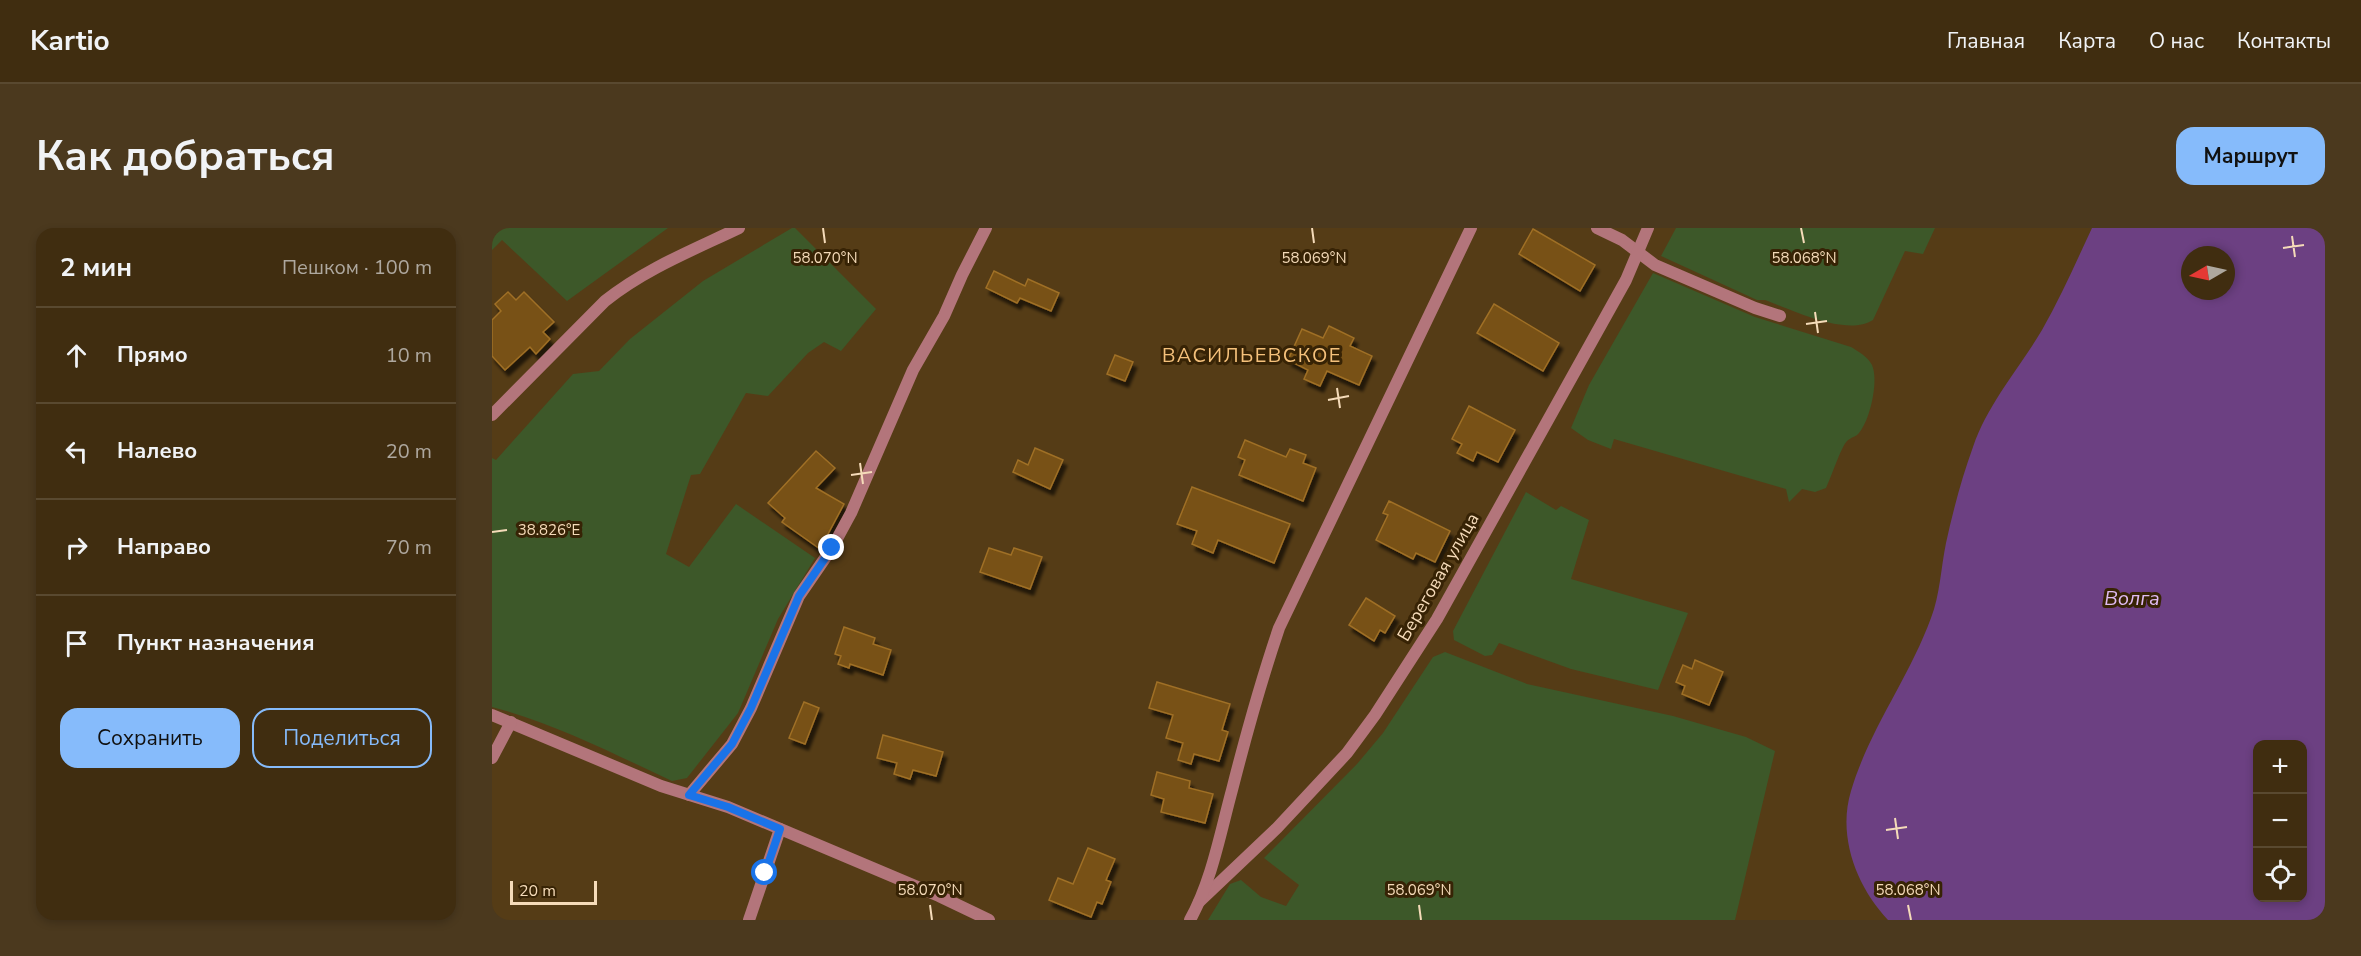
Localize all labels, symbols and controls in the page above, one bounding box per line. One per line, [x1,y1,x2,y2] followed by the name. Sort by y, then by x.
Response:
[30,22,110,60] text: Kartio
[1947,27,2025,55] text: Главная
[2058,27,2116,55] text: Карта
[2149,27,2204,55] text: О нас
[2237,27,2331,55] text: Контакты
[2176,127,2325,185] button: Маршрут
[36,128,335,185] text: Как добраться
[2181,246,2235,300] north arrow
[792,248,858,268] text: 58.070°N
[1281,248,1347,268] text: 58.069°N
[1771,248,1837,268] text: 58.068°N
[60,250,132,285] text: 2 мин
[282,254,432,281] text: Пешком · 100 m
[60,339,93,372] icon: ahead
[117,340,188,370] text: Прямо
[386,342,432,369] text: 10 m
[1162,342,1342,369] district label: ВАСИЛЬЕВСКОЕ
[60,435,93,468] icon: left
[117,436,197,466] text: Налево
[386,438,432,465] text: 20 m
[1392,509,1484,645] street label: Береговая улица
[518,520,580,540] text: 38.826°E
[60,531,93,564] icon: right
[117,532,211,562] text: Направо
[386,534,432,561] text: 70 m
[818,534,844,560] route end
[2104,585,2160,612] water label: Волга
[60,627,93,660] icon: arrive
[117,628,315,658] text: Пункт назначения
[60,708,240,768] button: Сохранить
[252,708,432,768] button: Поделиться
[2253,740,2307,902] map controls
[2253,740,2307,794] button: +
[2253,794,2307,848] button: −
[2253,848,2307,902] button: locate
[751,859,777,885] route start
[510,878,597,906] scale bar
[519,880,556,902] text: 20 m
[897,880,963,900] text: 58.070°N
[1386,880,1452,900] text: 58.069°N
[1875,880,1941,900] text: 58.068°N

